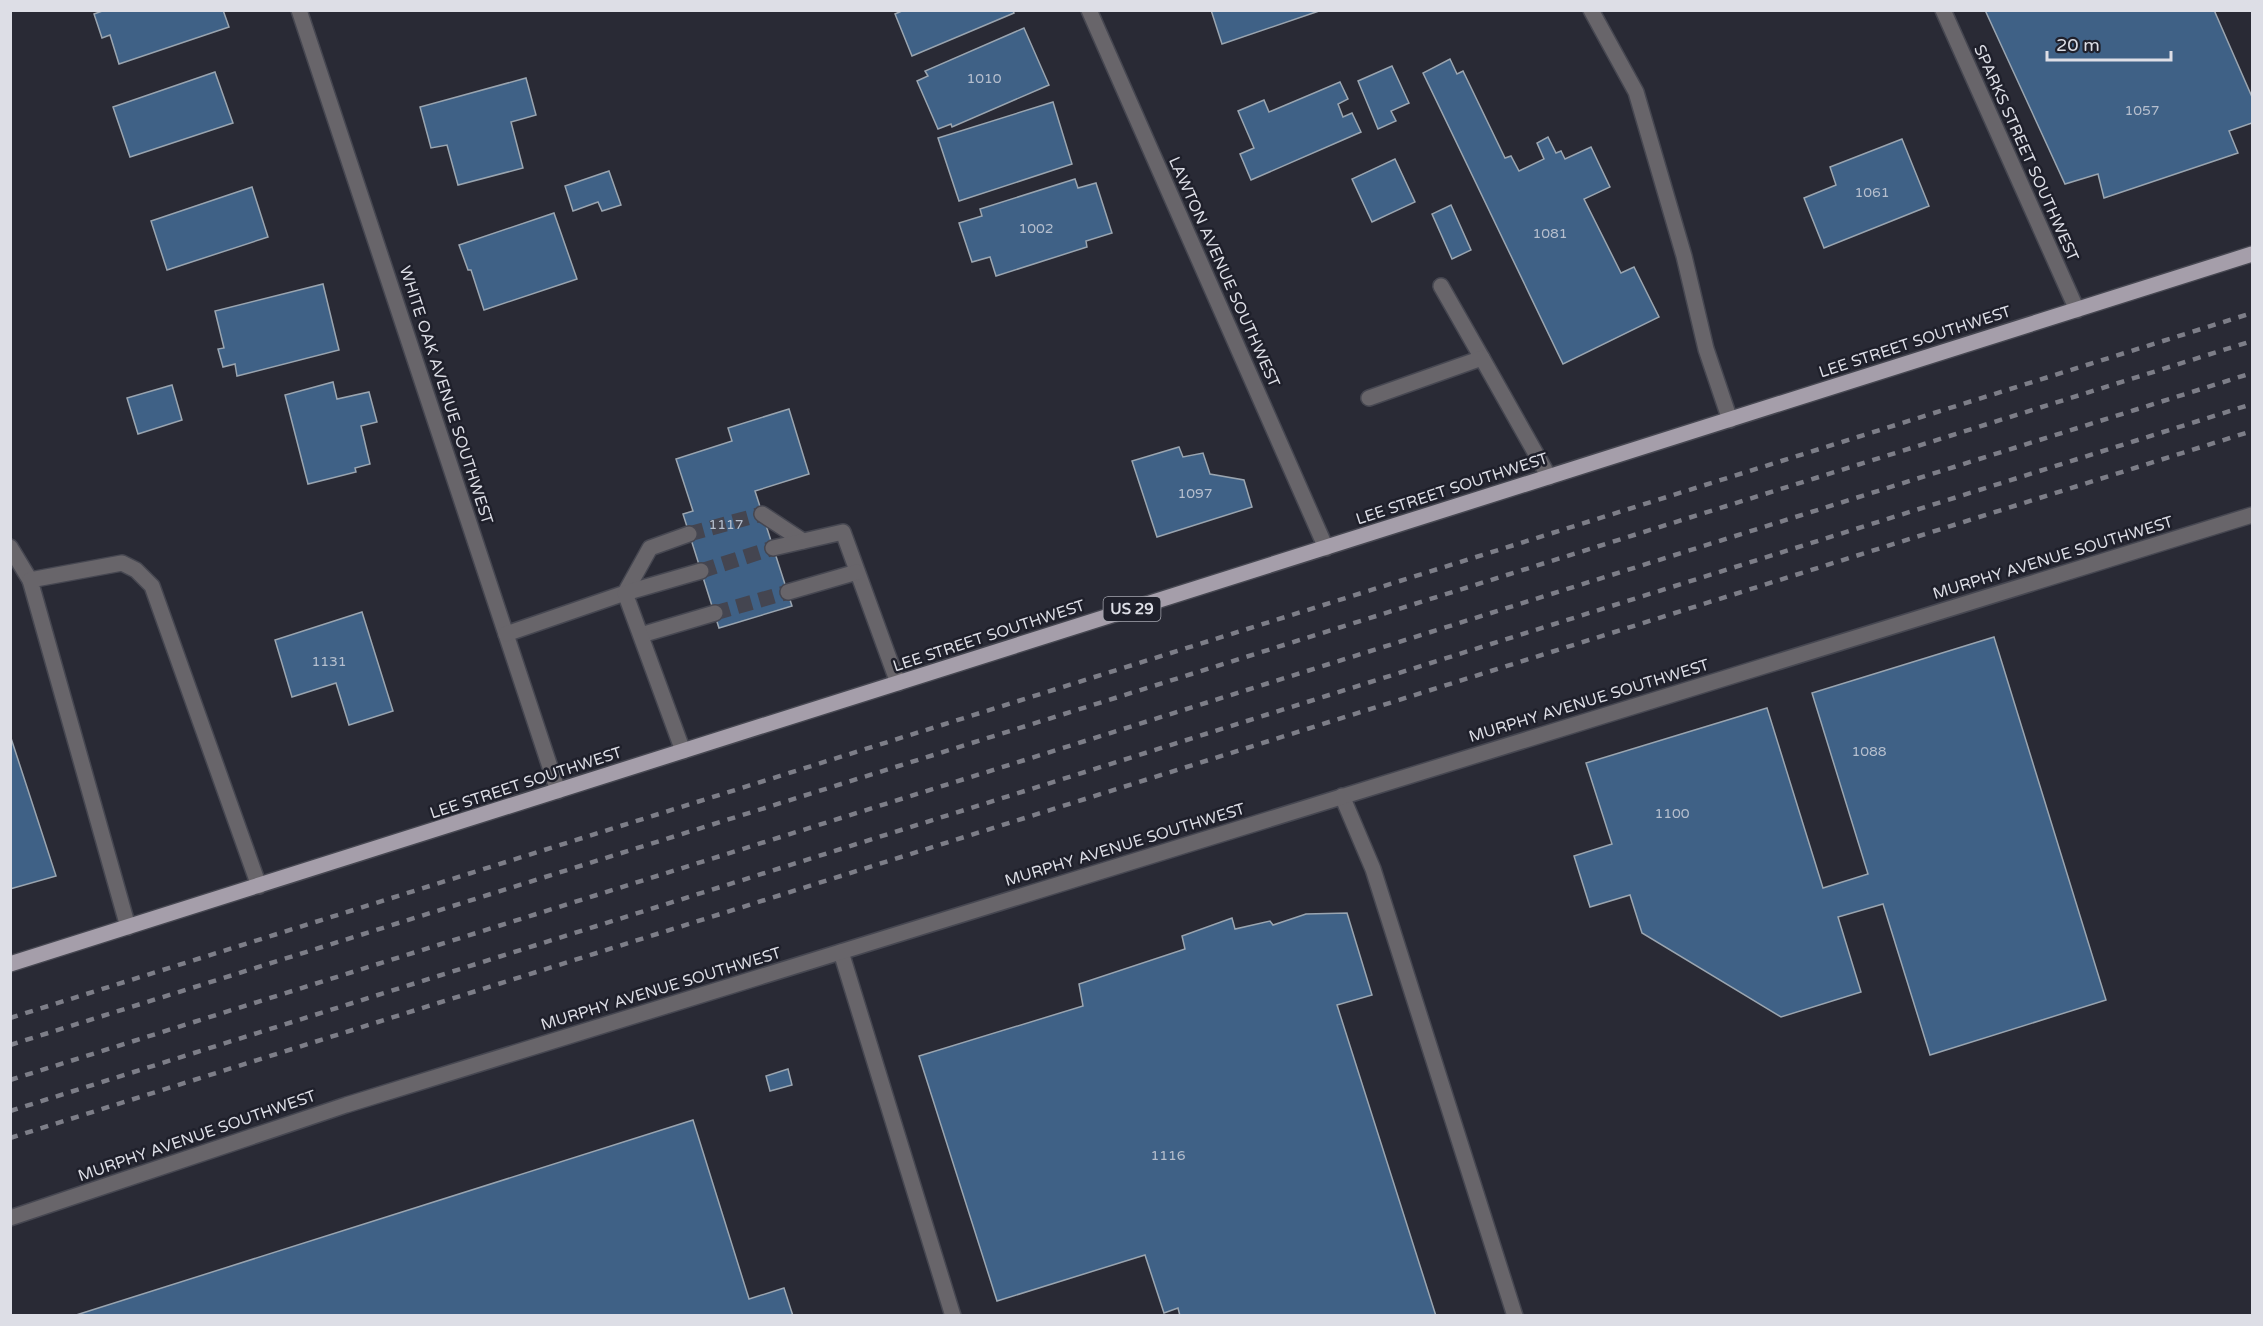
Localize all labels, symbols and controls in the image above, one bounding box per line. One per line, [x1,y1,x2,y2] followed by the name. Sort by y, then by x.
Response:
[2047,24,2172,62] scale bar
[2056,34,2100,56] text: 20 m
[1969,42,2083,265] street label: SPARKS STREET SOUTHWEST
[966,70,1002,87] house number: 1010
[2124,102,2160,119] house number: 1057
[1164,154,1284,391] street label: LAWTON AVENUE SOUTHWEST
[1854,184,1890,201] house number: 1061
[1018,220,1054,237] house number: 1002
[1532,225,1568,242] house number: 1081
[395,263,497,527] street label: WHITE OAK AVENUE SOUTHWEST
[1816,301,2014,383] street label: LEE STREET SOUTHWEST
[1353,448,1551,530] street label: LEE STREET SOUTHWEST
[1177,485,1213,502] house number: 1097
[1930,512,2176,604] street label: MURPHY AVENUE SOUTHWEST
[708,516,744,533] house number: 1117
[890,595,1088,677] street label: LEE STREET SOUTHWEST
[1104,597,1160,621] road number: US 29
[311,653,347,670] house number: 1131
[1466,655,1712,747] street label: MURPHY AVENUE SOUTHWEST
[427,742,625,824] street label: LEE STREET SOUTHWEST
[1851,743,1887,760] house number: 1088
[1002,799,1248,891] street label: MURPHY AVENUE SOUTHWEST
[1654,805,1690,822] house number: 1100
[538,943,784,1035] street label: MURPHY AVENUE SOUTHWEST
[75,1086,319,1186] street label: MURPHY AVENUE SOUTHWEST
[1150,1147,1186,1164] house number: 1116

